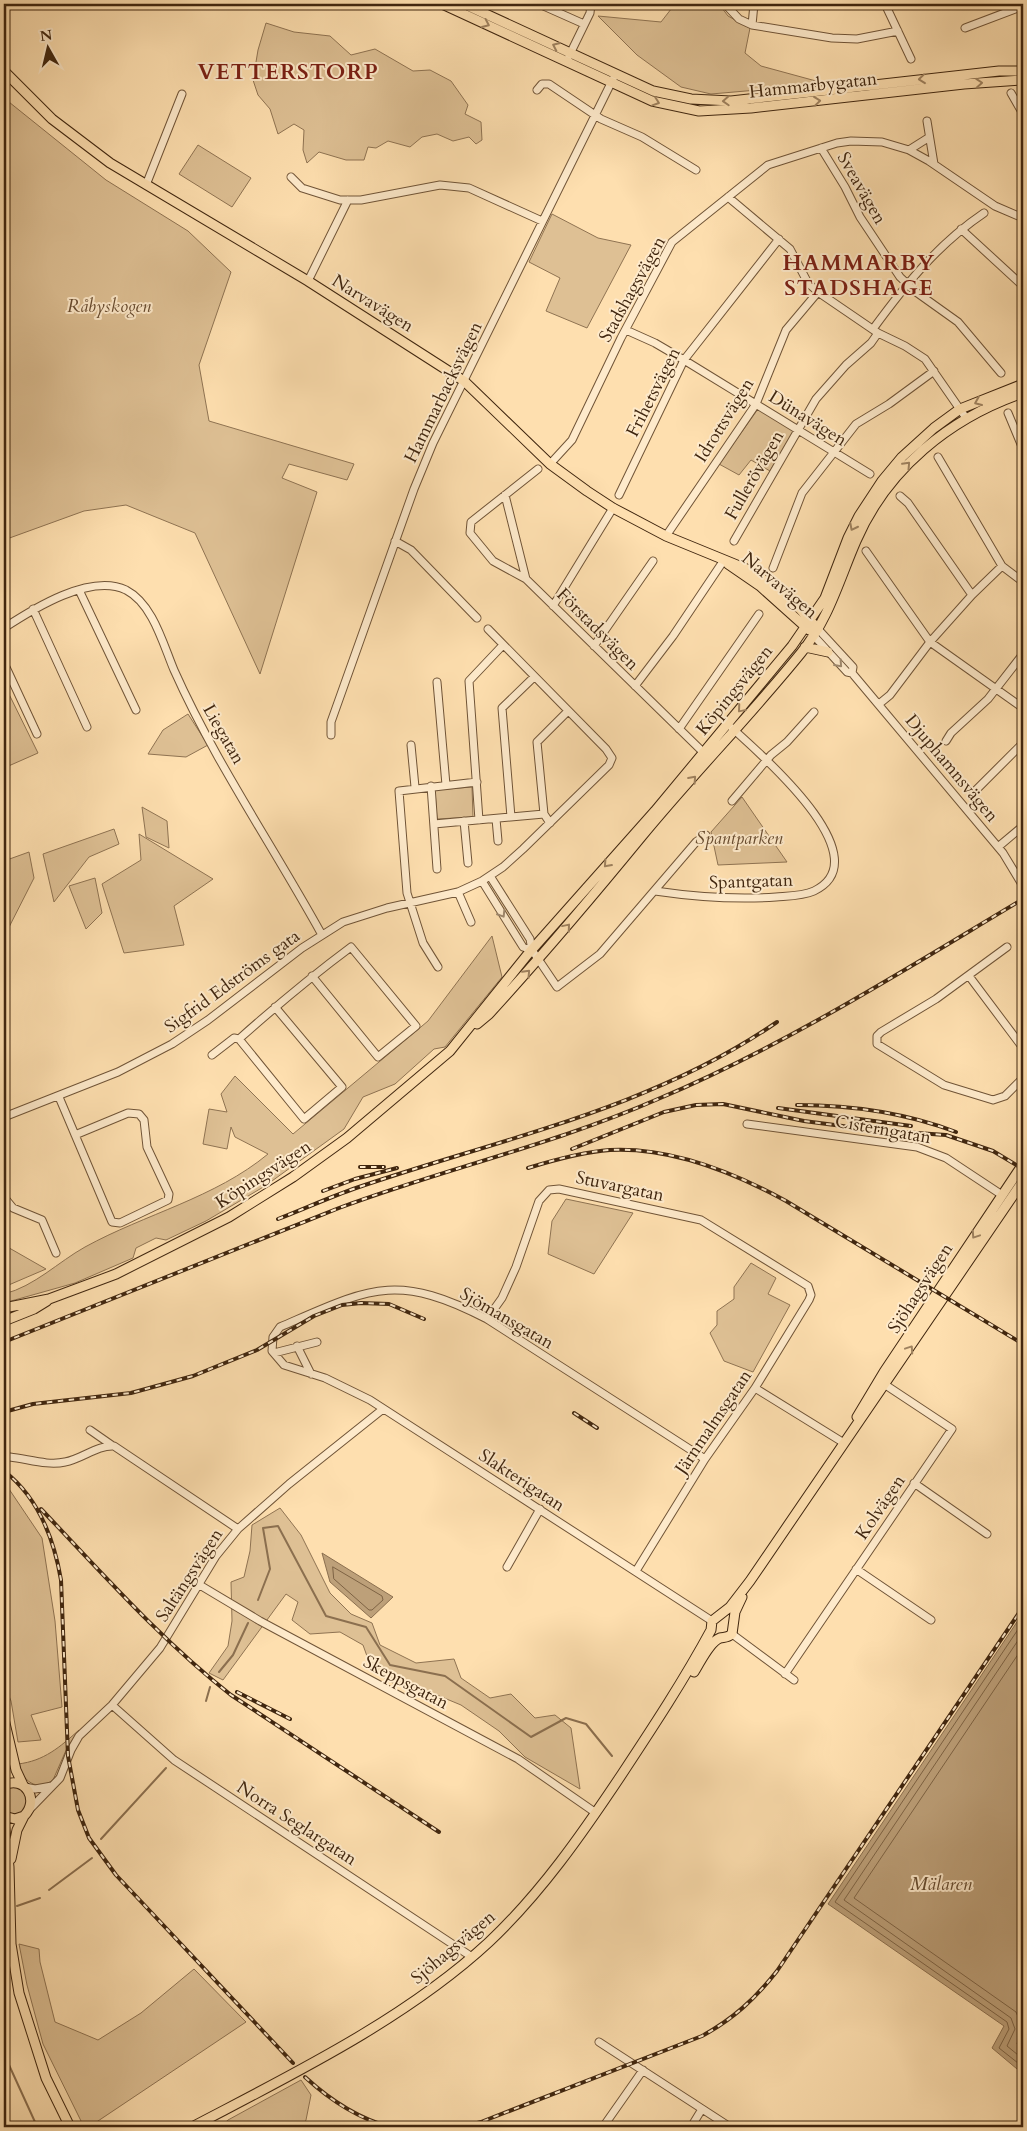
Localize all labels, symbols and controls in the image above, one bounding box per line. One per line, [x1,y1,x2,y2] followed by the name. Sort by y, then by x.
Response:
[481,18,490,28] one-way arrow
[22,22,72,72] north arrow
[39,25,54,46] text: N
[552,42,561,52] one-way arrow
[197,57,379,87] district label: VETTERSTORP
[748,66,879,105] street label: Hammarbygatan
[918,73,926,84] one-way arrow
[975,78,983,89] one-way arrow
[722,95,730,106] one-way arrow
[651,96,660,106] one-way arrow
[813,96,821,107] one-way arrow
[831,148,893,230] street label: Sveavägen
[593,231,672,347] street label: Stadshagsvägen
[783,248,935,303] district label: HAMMARBY STADSHAGE
[327,268,419,339] street label: Narvavägen
[67,294,151,319] park label: Råbyskogen
[398,317,489,467] street label: Hammarbacksvägen
[620,343,687,441] street label: Frihetsvägen
[689,373,761,467] street label: Idrottsvägen
[764,384,852,453] street label: Dünavägen
[974,396,983,406] one-way arrow
[719,425,790,524] street label: Fullerövägen
[901,462,910,471] one-way arrow
[849,522,859,531] one-way arrow
[736,546,824,625] street label: Narvavägen
[551,583,645,677] street label: Förstadsvägen
[690,639,779,741] street label: Köpingsvägen
[833,658,842,667] one-way arrow
[196,700,251,770] street label: Liegatan
[738,703,747,712] one-way arrow
[899,709,1005,828] street label: Djuphamnsvägen
[687,775,696,784] one-way arrow
[695,826,783,851] park label: Spantparken
[605,858,613,867] one-way arrow
[709,868,794,895] street label: Spantgatan
[496,908,506,917] one-way arrow
[159,924,305,1039] street label: Sigfrid Edströms gata
[562,924,570,933] one-way arrow
[521,970,530,979] one-way arrow
[833,1109,934,1150] street label: Cisterngatan
[210,1134,317,1215] street label: Köpingsvägen
[573,1165,667,1208] street label: Stuvargatan
[971,1230,981,1239] one-way arrow
[882,1238,959,1338] street label: Sjöhagsvägen
[455,1281,559,1356] street label: Sjömansgatan
[904,1345,913,1354] one-way arrow
[667,1364,758,1482] street label: Järnmalmsgatan
[474,1443,570,1518] street label: Slakterigatan
[850,1469,912,1545] street label: Kolvägen
[150,1523,229,1627] street label: Saltängsvägen
[359,1649,454,1716] street label: Skeppsgatan
[232,1775,362,1872] street label: Norra Seglargatan
[910,1871,973,1897] water label: Mälaren
[406,1904,501,1990] street label: Sjöhagsvägen

